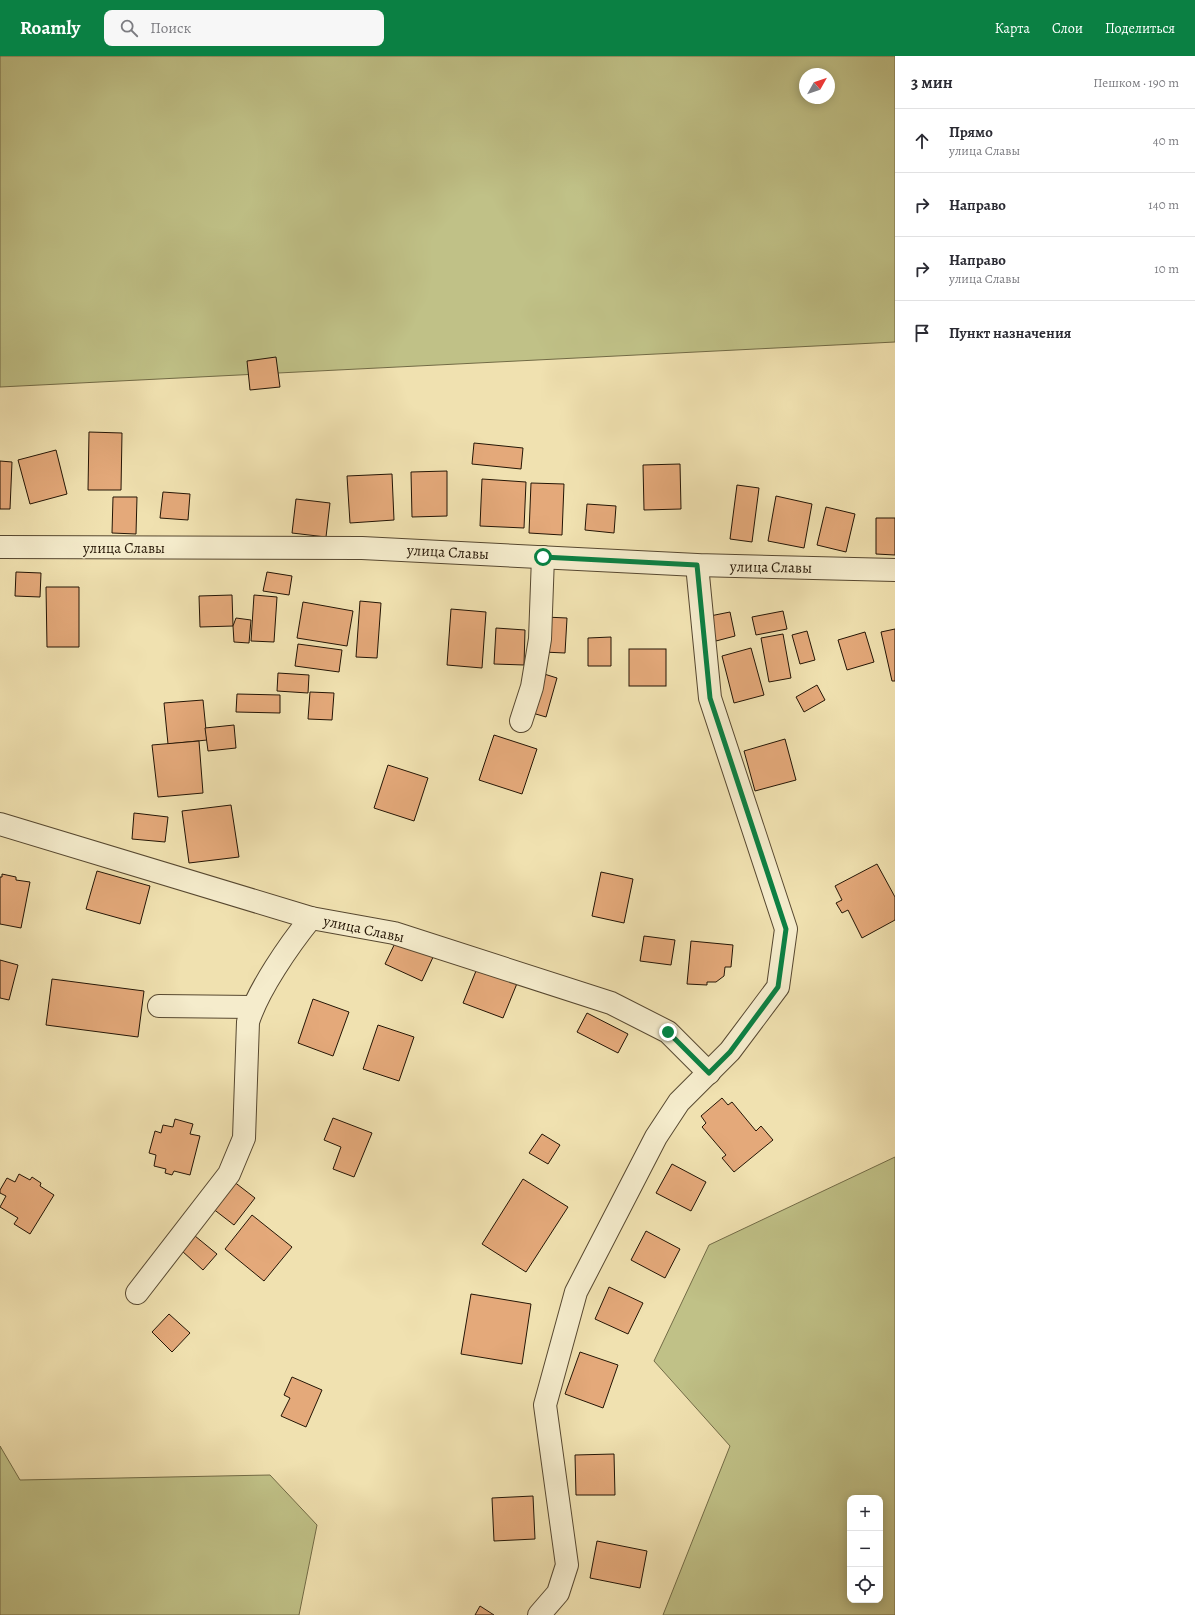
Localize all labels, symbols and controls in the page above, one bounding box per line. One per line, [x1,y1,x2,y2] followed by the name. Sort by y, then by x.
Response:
[104,10,384,46] search box
[20,15,80,41] text: Roamly
[118,17,140,39] icon: search
[150,18,191,38] text: Поиск
[995,19,1030,38] text: Карта
[1052,19,1083,38] text: Слои
[1105,19,1175,38] text: Поделиться
[799,68,835,104] north arrow
[911,71,953,94] text: 3 мин
[1093,74,1179,91] text: Пешком · 190 m
[949,122,993,142] text: Прямо
[911,130,933,152] icon: ahead
[1153,132,1179,149] text: 40 m
[949,142,1020,159] text: улица Славы
[911,194,933,216] icon: right
[949,195,1006,215] text: Направо
[1148,196,1179,213] text: 140 m
[949,250,1006,270] text: Направо
[911,258,933,280] icon: right
[1154,260,1179,277] text: 10 m
[949,270,1020,287] text: улица Славы
[911,322,933,344] icon: arrive
[949,323,1071,343] text: Пункт назначения
[82,538,165,558] street label: улица Славы
[405,540,490,564] street label: улица Славы
[534,548,552,566] route start
[729,556,812,578] street label: улица Славы
[321,910,406,947] street label: улица Славы
[659,1023,677,1041] route end
[847,1495,883,1603] map controls
[847,1495,883,1531] button: +
[847,1531,883,1567] button: −
[847,1567,883,1603] button: locate

